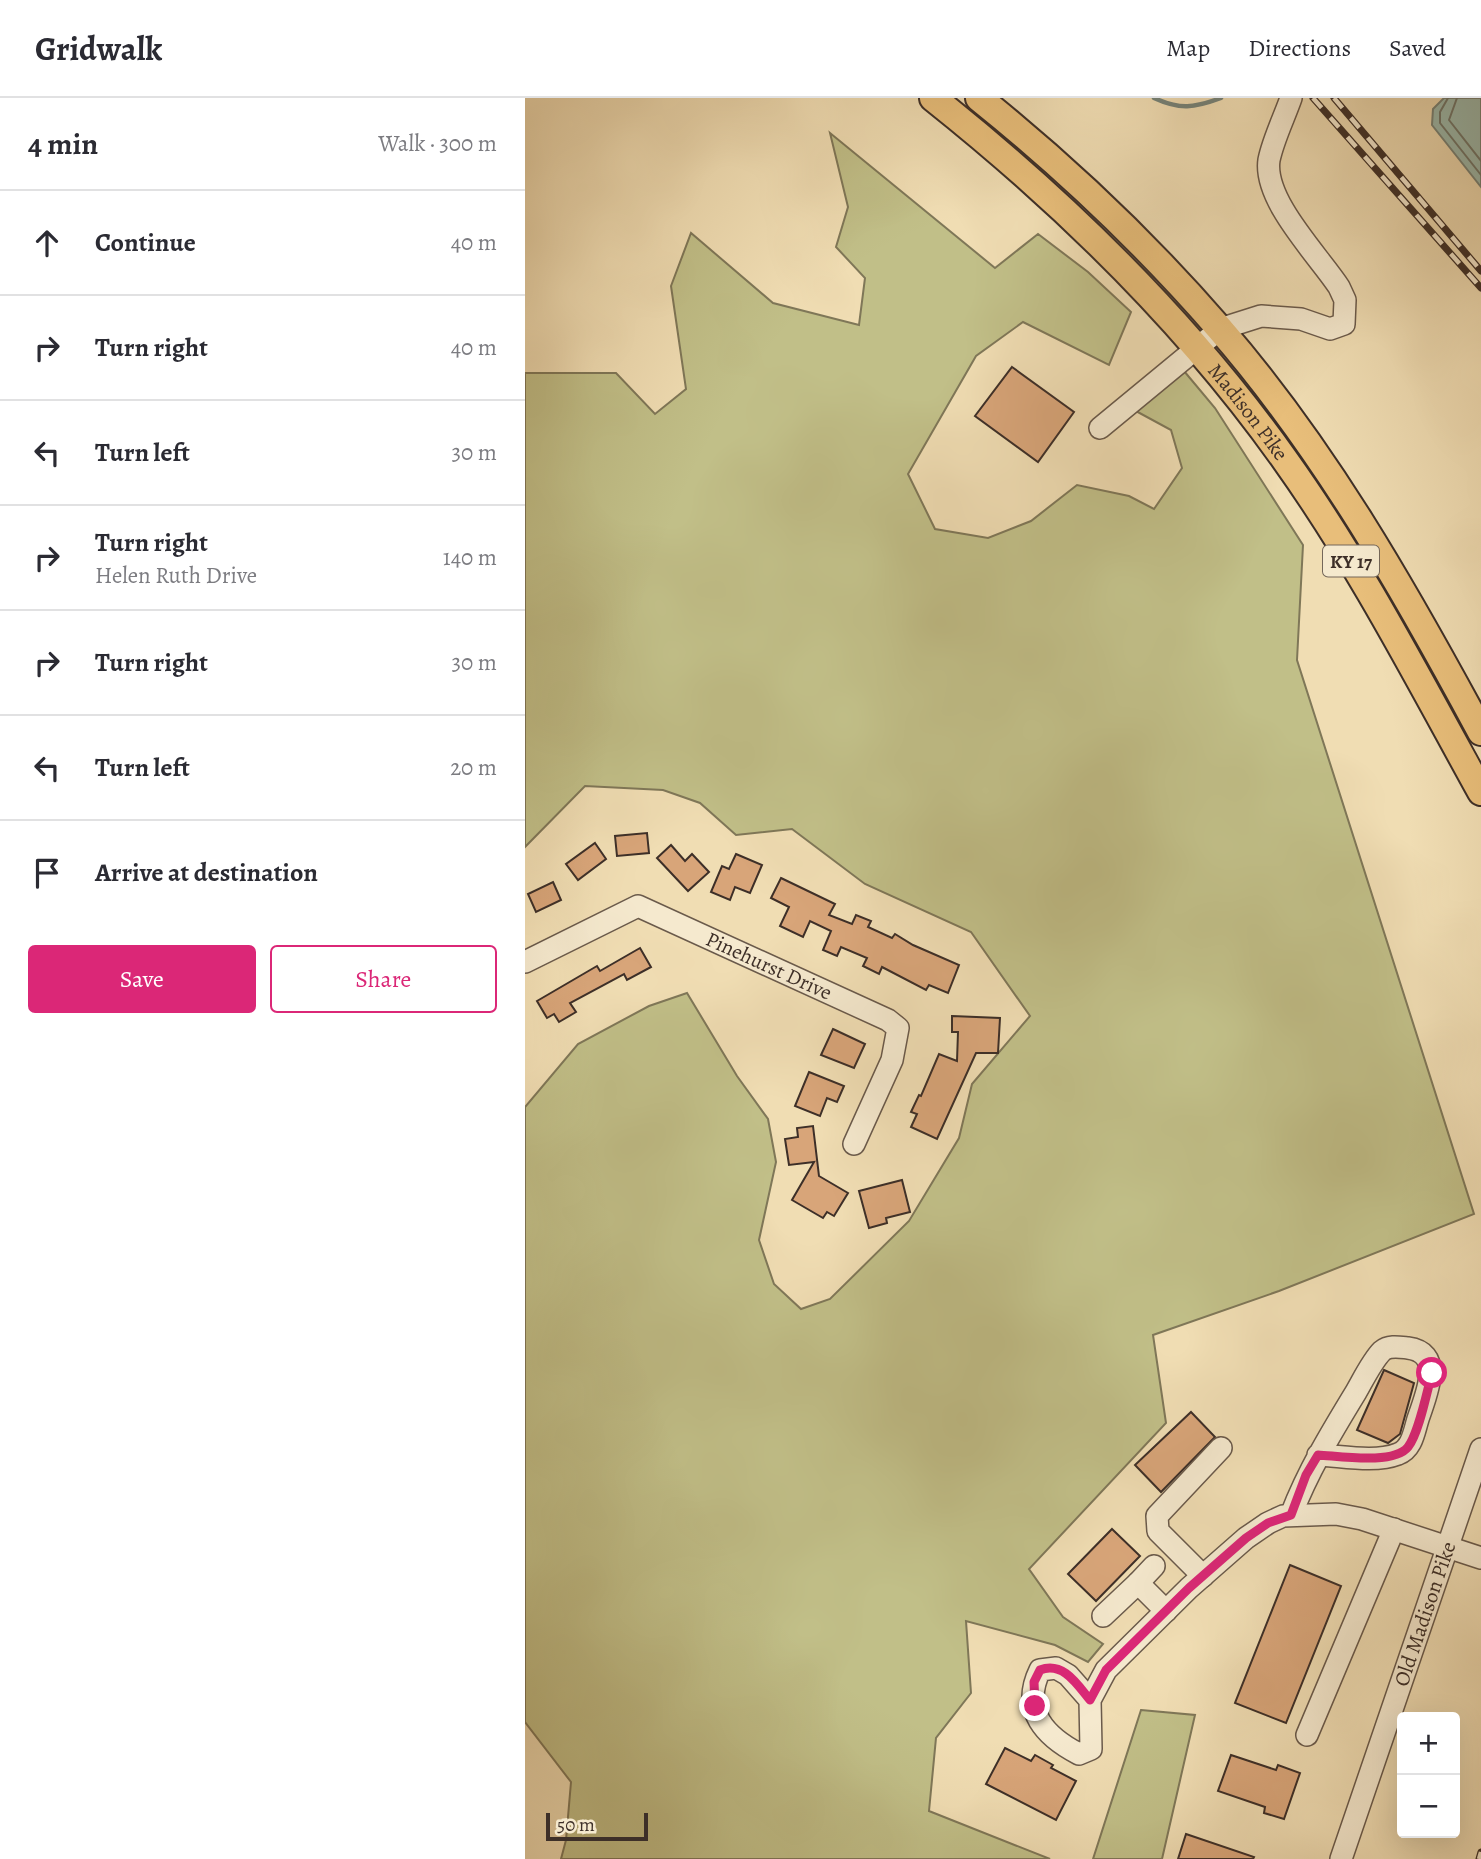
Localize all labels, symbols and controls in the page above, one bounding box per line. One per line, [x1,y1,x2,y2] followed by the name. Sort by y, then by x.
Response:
[35,26,162,71] text: Gridwalk
[1166,32,1210,64] text: Map
[1248,32,1351,64] text: Directions
[1389,32,1446,64] text: Saved
[28,124,98,164] text: 4 min
[378,128,497,159] text: Walk · 300 m
[28,224,66,262] icon: ahead
[95,225,196,260] text: Continue
[451,227,497,258] text: 40 m
[28,329,66,367] icon: right
[95,330,208,365] text: Turn right
[451,332,497,363] text: 40 m
[1202,357,1295,466] street label: Madison Pike
[28,434,66,472] icon: left
[95,435,190,470] text: Turn left
[451,437,497,468] text: 30 m
[95,525,208,560] text: Turn right
[28,539,66,577] icon: right
[443,542,497,573] text: 140 m
[1323,545,1379,576] road number: KY 17
[95,560,257,591] text: Helen Ruth Drive
[28,644,66,682] icon: right
[95,645,208,680] text: Turn right
[451,647,497,678] text: 30 m
[28,749,66,787] icon: left
[95,750,190,785] text: Turn left
[450,752,497,783] text: 20 m
[28,854,66,892] icon: arrive
[95,855,318,890] text: Arrive at destination
[701,925,836,1007] street label: Pinehurst Drive
[28,945,256,1013] button: Save
[270,945,497,1013] button: Share
[1416,1357,1447,1388] route start
[1387,1538,1462,1690] street label: Old Madison Pike
[1019,1690,1050,1721] route end
[1397,1712,1460,1838] map controls
[1397,1712,1460,1775] button: +
[1397,1775,1460,1838] button: −
[546,1810,647,1842] scale bar
[557,1812,595,1838] text: 50 m

